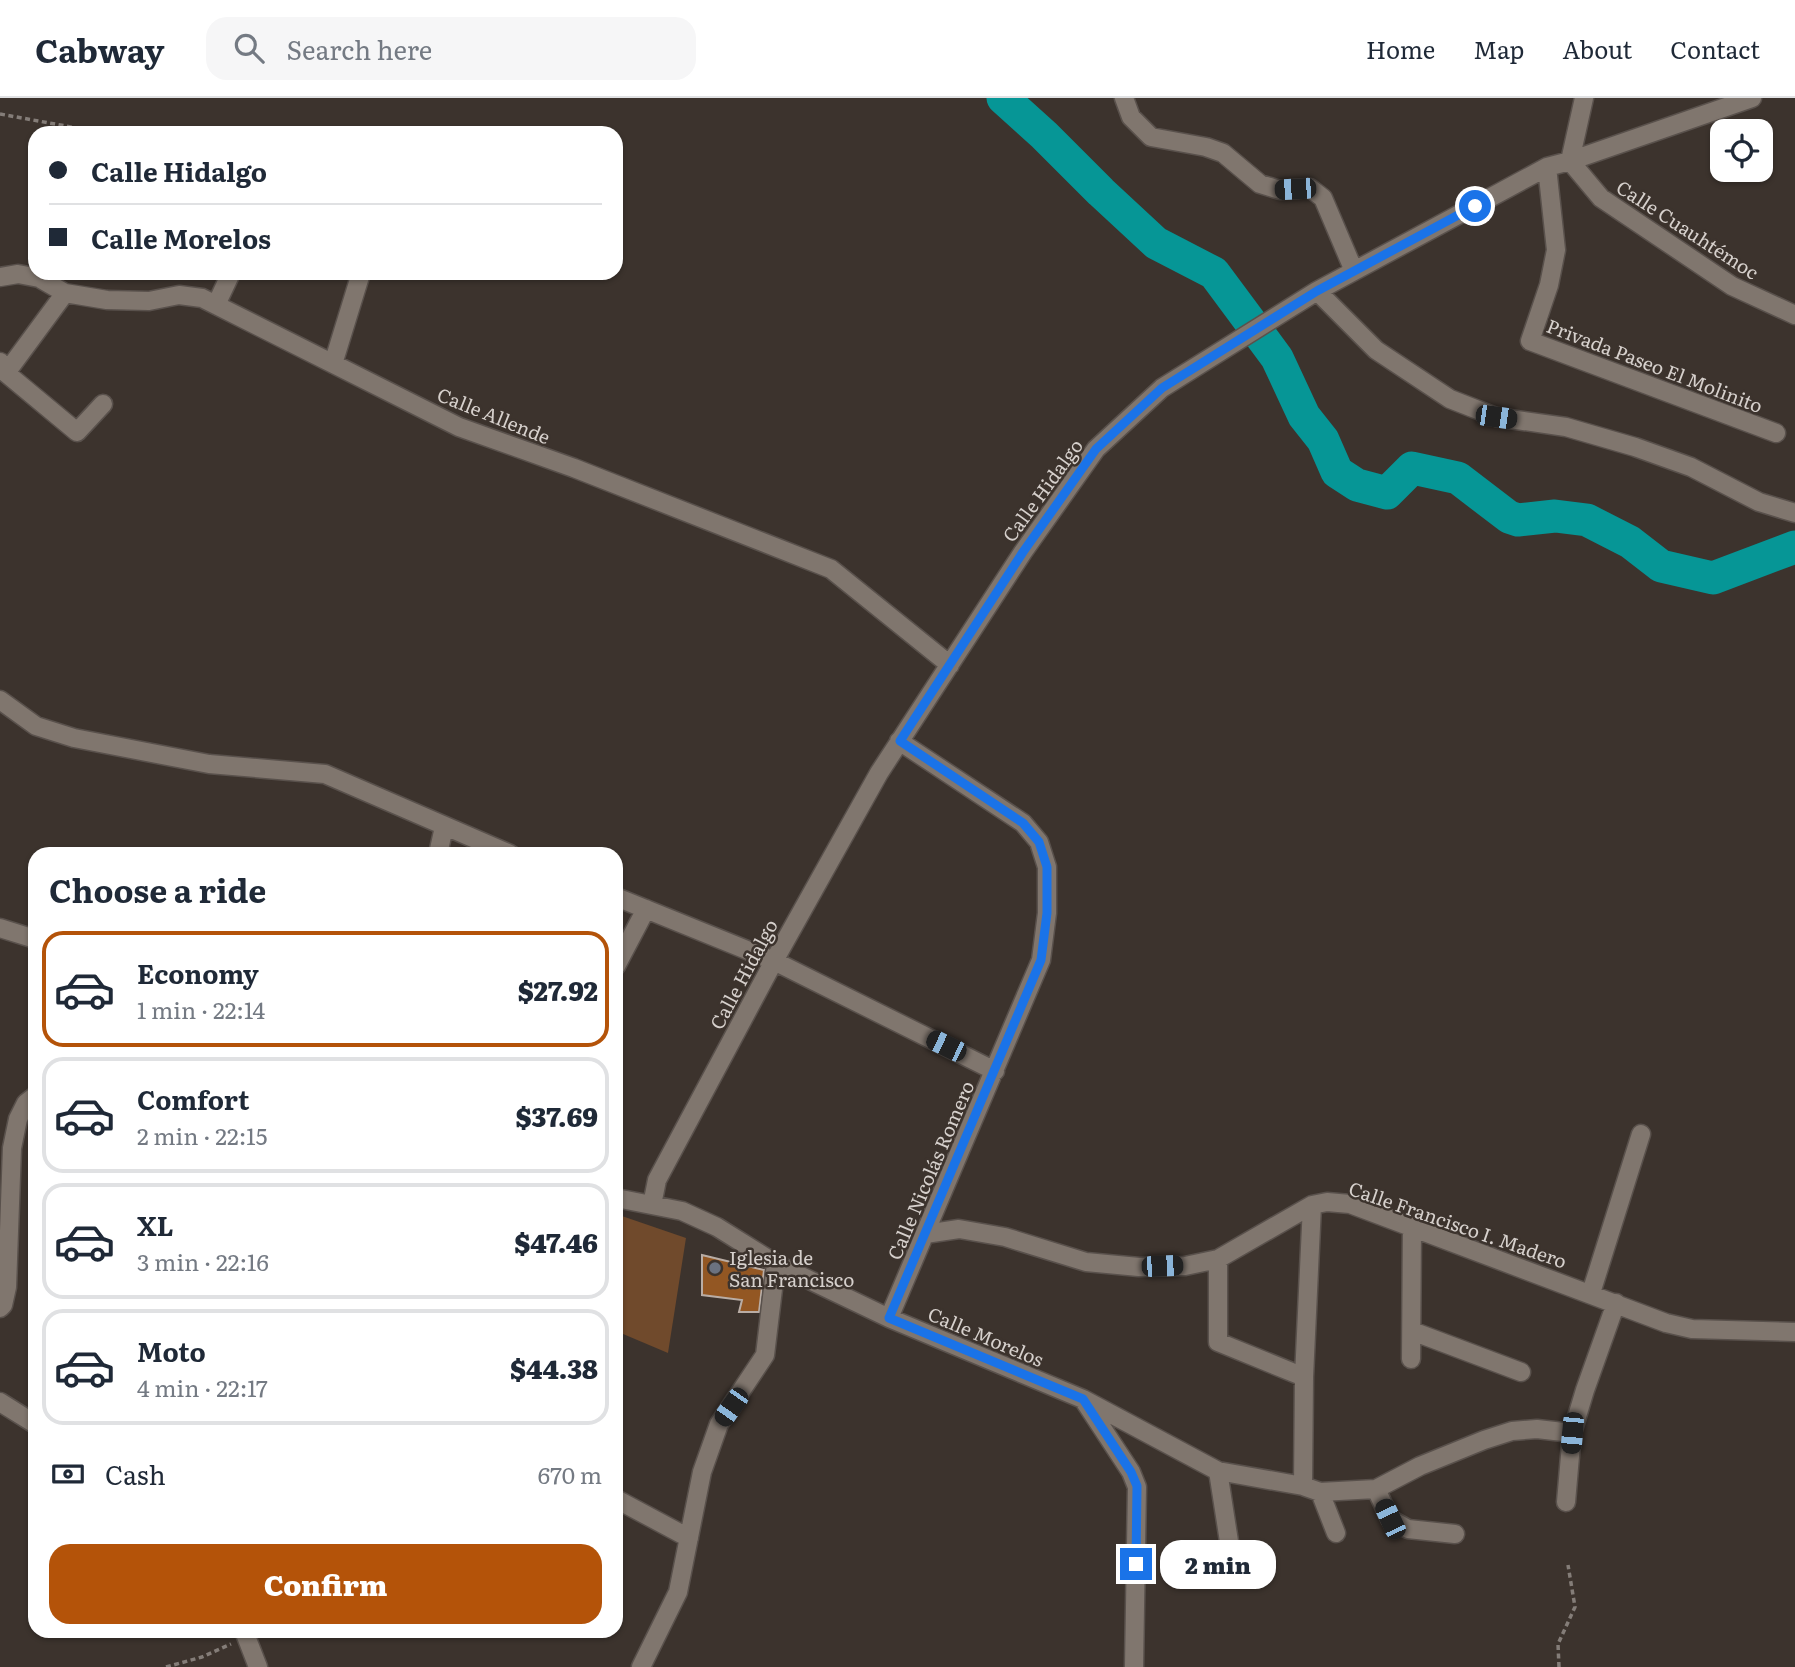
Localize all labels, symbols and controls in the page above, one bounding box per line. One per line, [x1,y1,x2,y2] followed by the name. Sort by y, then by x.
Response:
[206,17,696,80] search box
[35,24,164,73] text: Cabway
[230,29,268,67] icon: search
[286,29,432,68] text: Search here
[1366,31,1435,66] text: Home
[1473,31,1524,66] text: Map
[1562,31,1632,66] text: About
[1670,31,1760,66] text: Contact
[1710,119,1773,182] map controls
[1710,119,1773,182] button: locate
[91,151,267,190] text: Calle Hidalgo
[1611,172,1765,286] street label: Calle Cuauhtémoc
[1274,177,1317,201] car
[1459,190,1491,222] route start
[91,218,271,257] text: Calle Morelos
[1543,311,1767,419] street label: Privada Paseo El Molinito
[433,380,555,450] street label: Calle Allende
[1474,404,1519,430] car
[995,433,1089,547] street label: Calle Hidalgo
[49,865,266,913] text: Choose a ride
[702,914,784,1034] street label: Calle Hidalgo
[137,953,259,992] text: Economy
[53,958,116,1021] icon: car
[518,970,598,1009] text: $27.92
[137,992,265,1026] text: 1 min · 22:14
[923,1027,970,1065] car
[880,1076,980,1264] street label: Calle Nicolás Romero
[137,1079,249,1118] text: Comfort
[53,1084,116,1147] icon: car
[516,1096,598,1135] text: $37.69
[137,1118,267,1152] text: 2 min · 22:15
[1345,1174,1571,1274] street label: Calle Francisco I. Madero
[137,1205,174,1244] text: XL
[53,1210,116,1273] icon: car
[514,1222,598,1261] text: $47.46
[729,1243,854,1293] place label: Iglesia de San Francisco
[137,1244,269,1278] text: 3 min · 22:16
[1141,1255,1184,1277] car
[707,1260,723,1276] marker: Iglesia de San Francisco
[924,1299,1049,1373] street label: Calle Morelos
[137,1331,206,1370] text: Moto
[53,1336,116,1399] icon: car
[510,1348,598,1387] text: $44.38
[137,1370,268,1404] text: 4 min · 22:17
[711,1384,752,1430] car
[1560,1411,1585,1455] car
[105,1454,166,1493] text: Cash
[49,1455,87,1493] icon: cash
[538,1457,602,1491] text: 670 m
[1372,1496,1409,1542] car
[1160,1540,1276,1588] callout: 2 min
[49,1544,602,1624] button: Confirm
[1185,1547,1251,1581] text: 2 min
[1120,1548,1152,1580] route end

